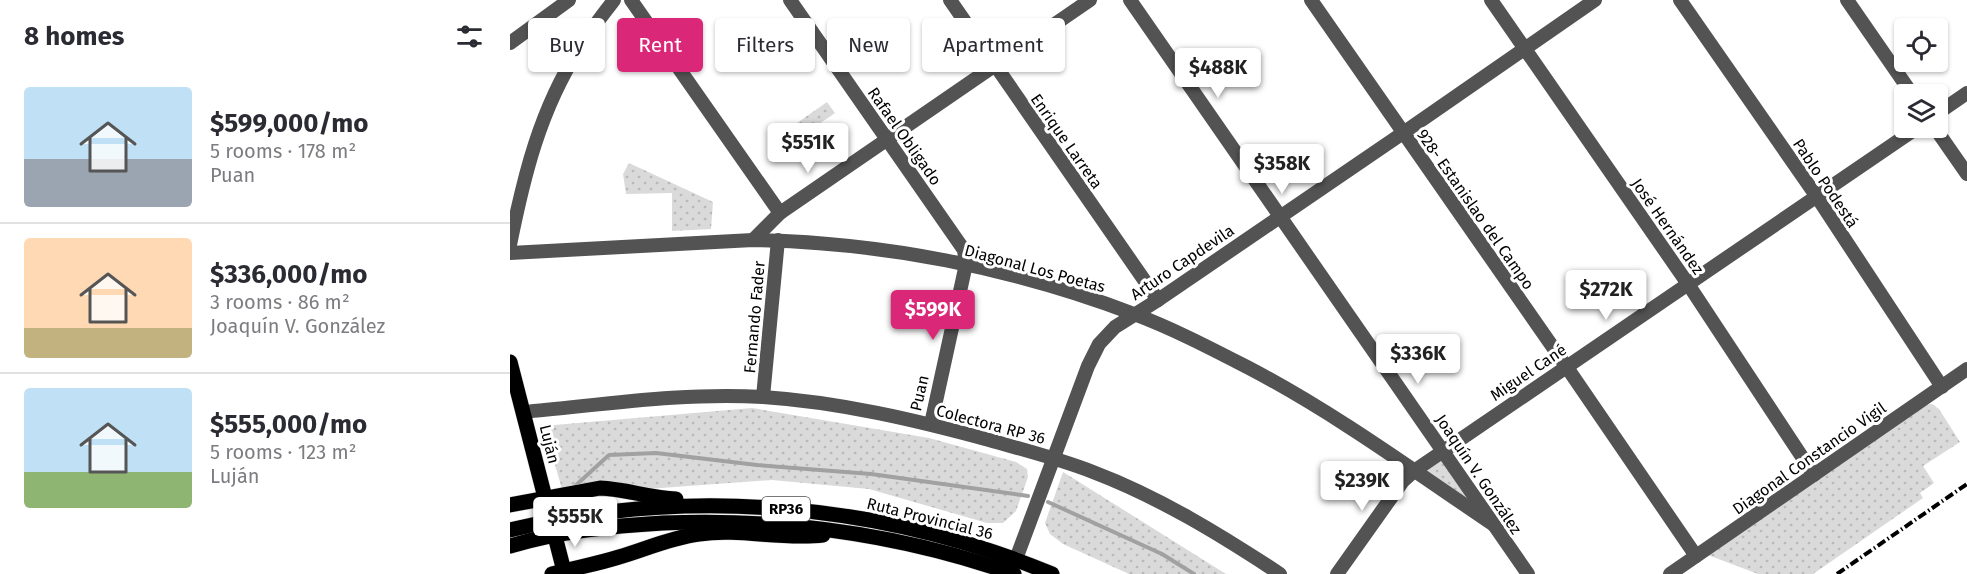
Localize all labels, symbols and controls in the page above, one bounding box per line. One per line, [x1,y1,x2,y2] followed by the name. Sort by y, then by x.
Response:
[528,18,605,72] chip: Buy
[617,18,703,72] chip: Rent
[715,18,815,72] chip: Filters
[827,18,910,72] chip: New
[922,18,1065,72] chip: Apartment
[1894,18,1948,138] map controls
[1894,18,1948,72] button: locate
[453,20,486,53] icon: filters
[24,21,124,52] text: 8 homes
[1176,48,1260,99] pin: $488K
[1189,55,1247,79] text: $488K
[864,84,945,189] street label: Rafael Obligado
[1894,84,1948,138] button: layers
[1027,90,1106,193] street label: Enrique Larreta
[210,108,368,139] text: $599,000/mo
[72,111,144,183] icon: home
[766,123,850,174] pin: $551K
[1413,125,1538,293] street label: 928- Estanislao del Campo
[781,130,835,154] text: $551K
[1789,135,1862,231] street label: Pablo Podestá
[210,139,356,163] text: 5 rooms · 178 m²
[1240,144,1324,195] pin: $358K
[1254,151,1310,175] text: $358K
[210,163,255,187] text: Puan
[1627,175,1708,278] street label: José Hernández
[1127,221,1238,304] street label: Arturo Capdevila
[962,241,1107,296] street label: Diagonal Los Poetas
[210,259,367,290] text: $336,000/mo
[740,259,769,374] street label: Fernando Fader
[72,262,144,334] icon: home
[1564,270,1648,321] pin: $272K
[1579,277,1633,301] text: $272K
[210,290,350,314] text: 3 rooms · 86 m²
[891,290,975,341] pin: $599K
[905,297,961,321] text: $599K
[210,314,385,338] text: Joaquín V. González
[1376,334,1460,385] pin: $336K
[1487,340,1570,405] street label: Miguel Cané
[1390,341,1446,365] text: $336K
[906,373,933,413] street label: Puan
[1729,398,1890,519] street label: Diagonal Constancio Vigil
[934,401,1047,448] street label: Colectora RP 36
[210,409,367,440] text: $555,000/mo
[1431,411,1526,538] street label: Joaquín V. González
[72,412,144,484] icon: home
[536,423,564,466] street label: Luján
[210,440,356,464] text: 5 rooms · 123 m²
[1320,461,1404,512] pin: $239K
[210,464,260,488] text: Luján
[1334,468,1390,492] text: $239K
[865,494,995,543] street label: Ruta Provincial 36
[533,497,617,548] pin: $555K
[762,497,810,521] road number: RP36
[547,504,603,528] text: $555K

